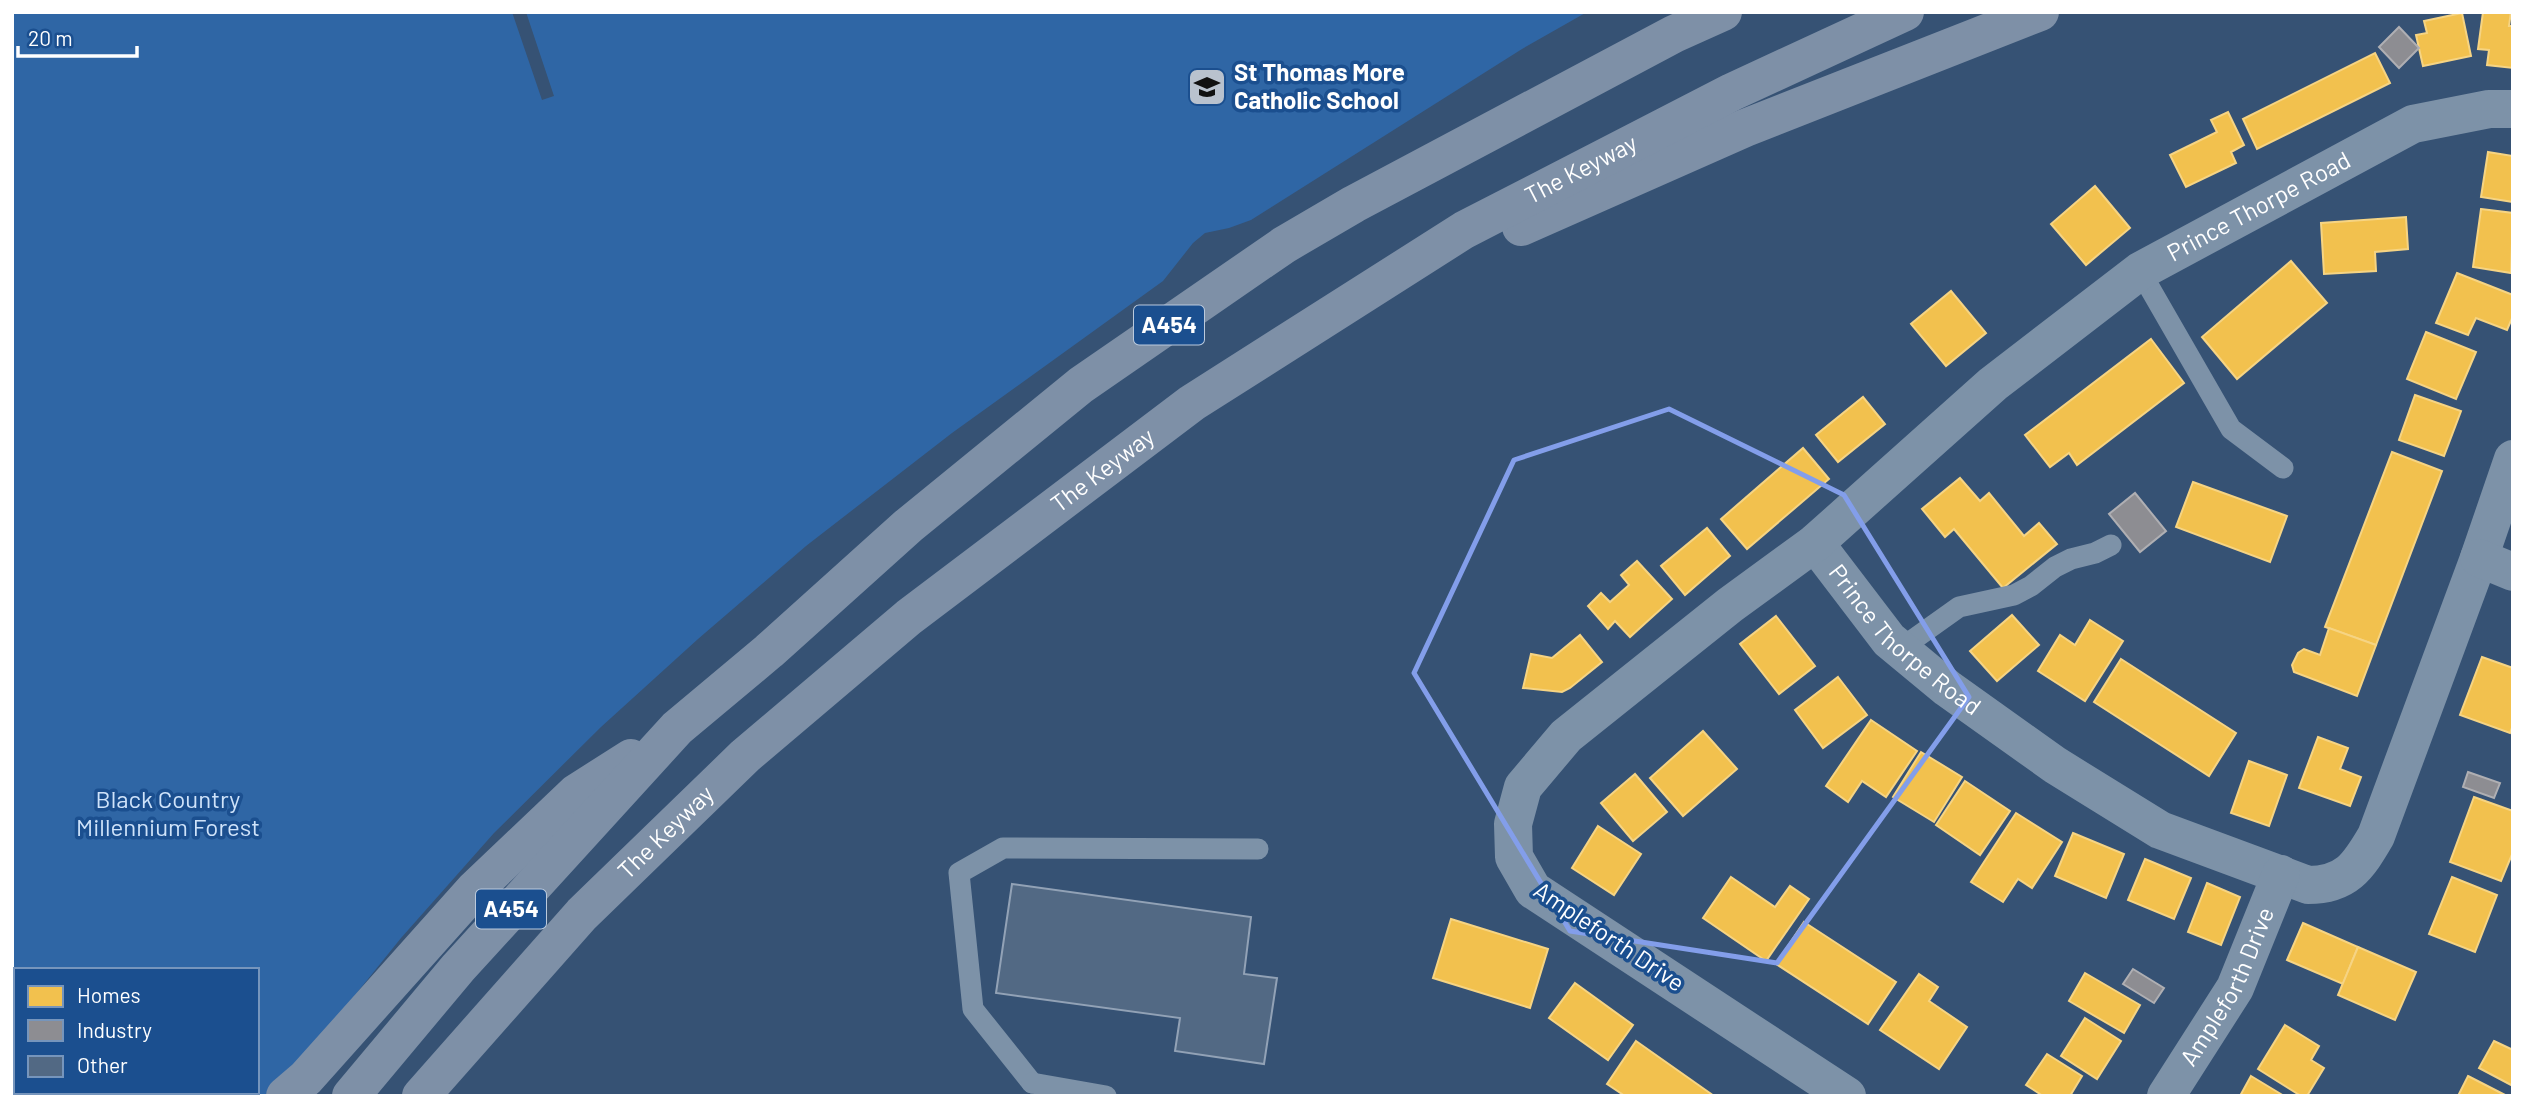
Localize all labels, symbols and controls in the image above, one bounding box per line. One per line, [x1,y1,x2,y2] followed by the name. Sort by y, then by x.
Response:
[18,14,136,58] scale bar
[28,25,73,50] text: 20 m
[1234,57,1405,114] place label: St Thomas More Catholic School
[1186,66,1228,108] school or university icon: St Thomas More Catholic School
[1520,127,1641,209] street label: The Keyway
[2162,144,2355,267] street label: Prince Thorpe Road
[1134,306,1204,344] road number: A454
[1044,421,1159,518] street label: The Keyway
[1823,558,1987,720] street label: Prince Thorpe Road
[611,779,719,884] street label: The Keyway
[76,784,260,841] park label: Black Country Millennium Forest
[1529,875,1691,997] street label: Ampleforth Drive
[476,890,546,928] road number: A454
[2173,903,2279,1071] street label: Ampleforth Drive
[14,968,259,1094] legend
[77,982,141,1007] text: Homes
[77,1017,152,1042] text: Industry
[77,1052,128,1077] text: Other

